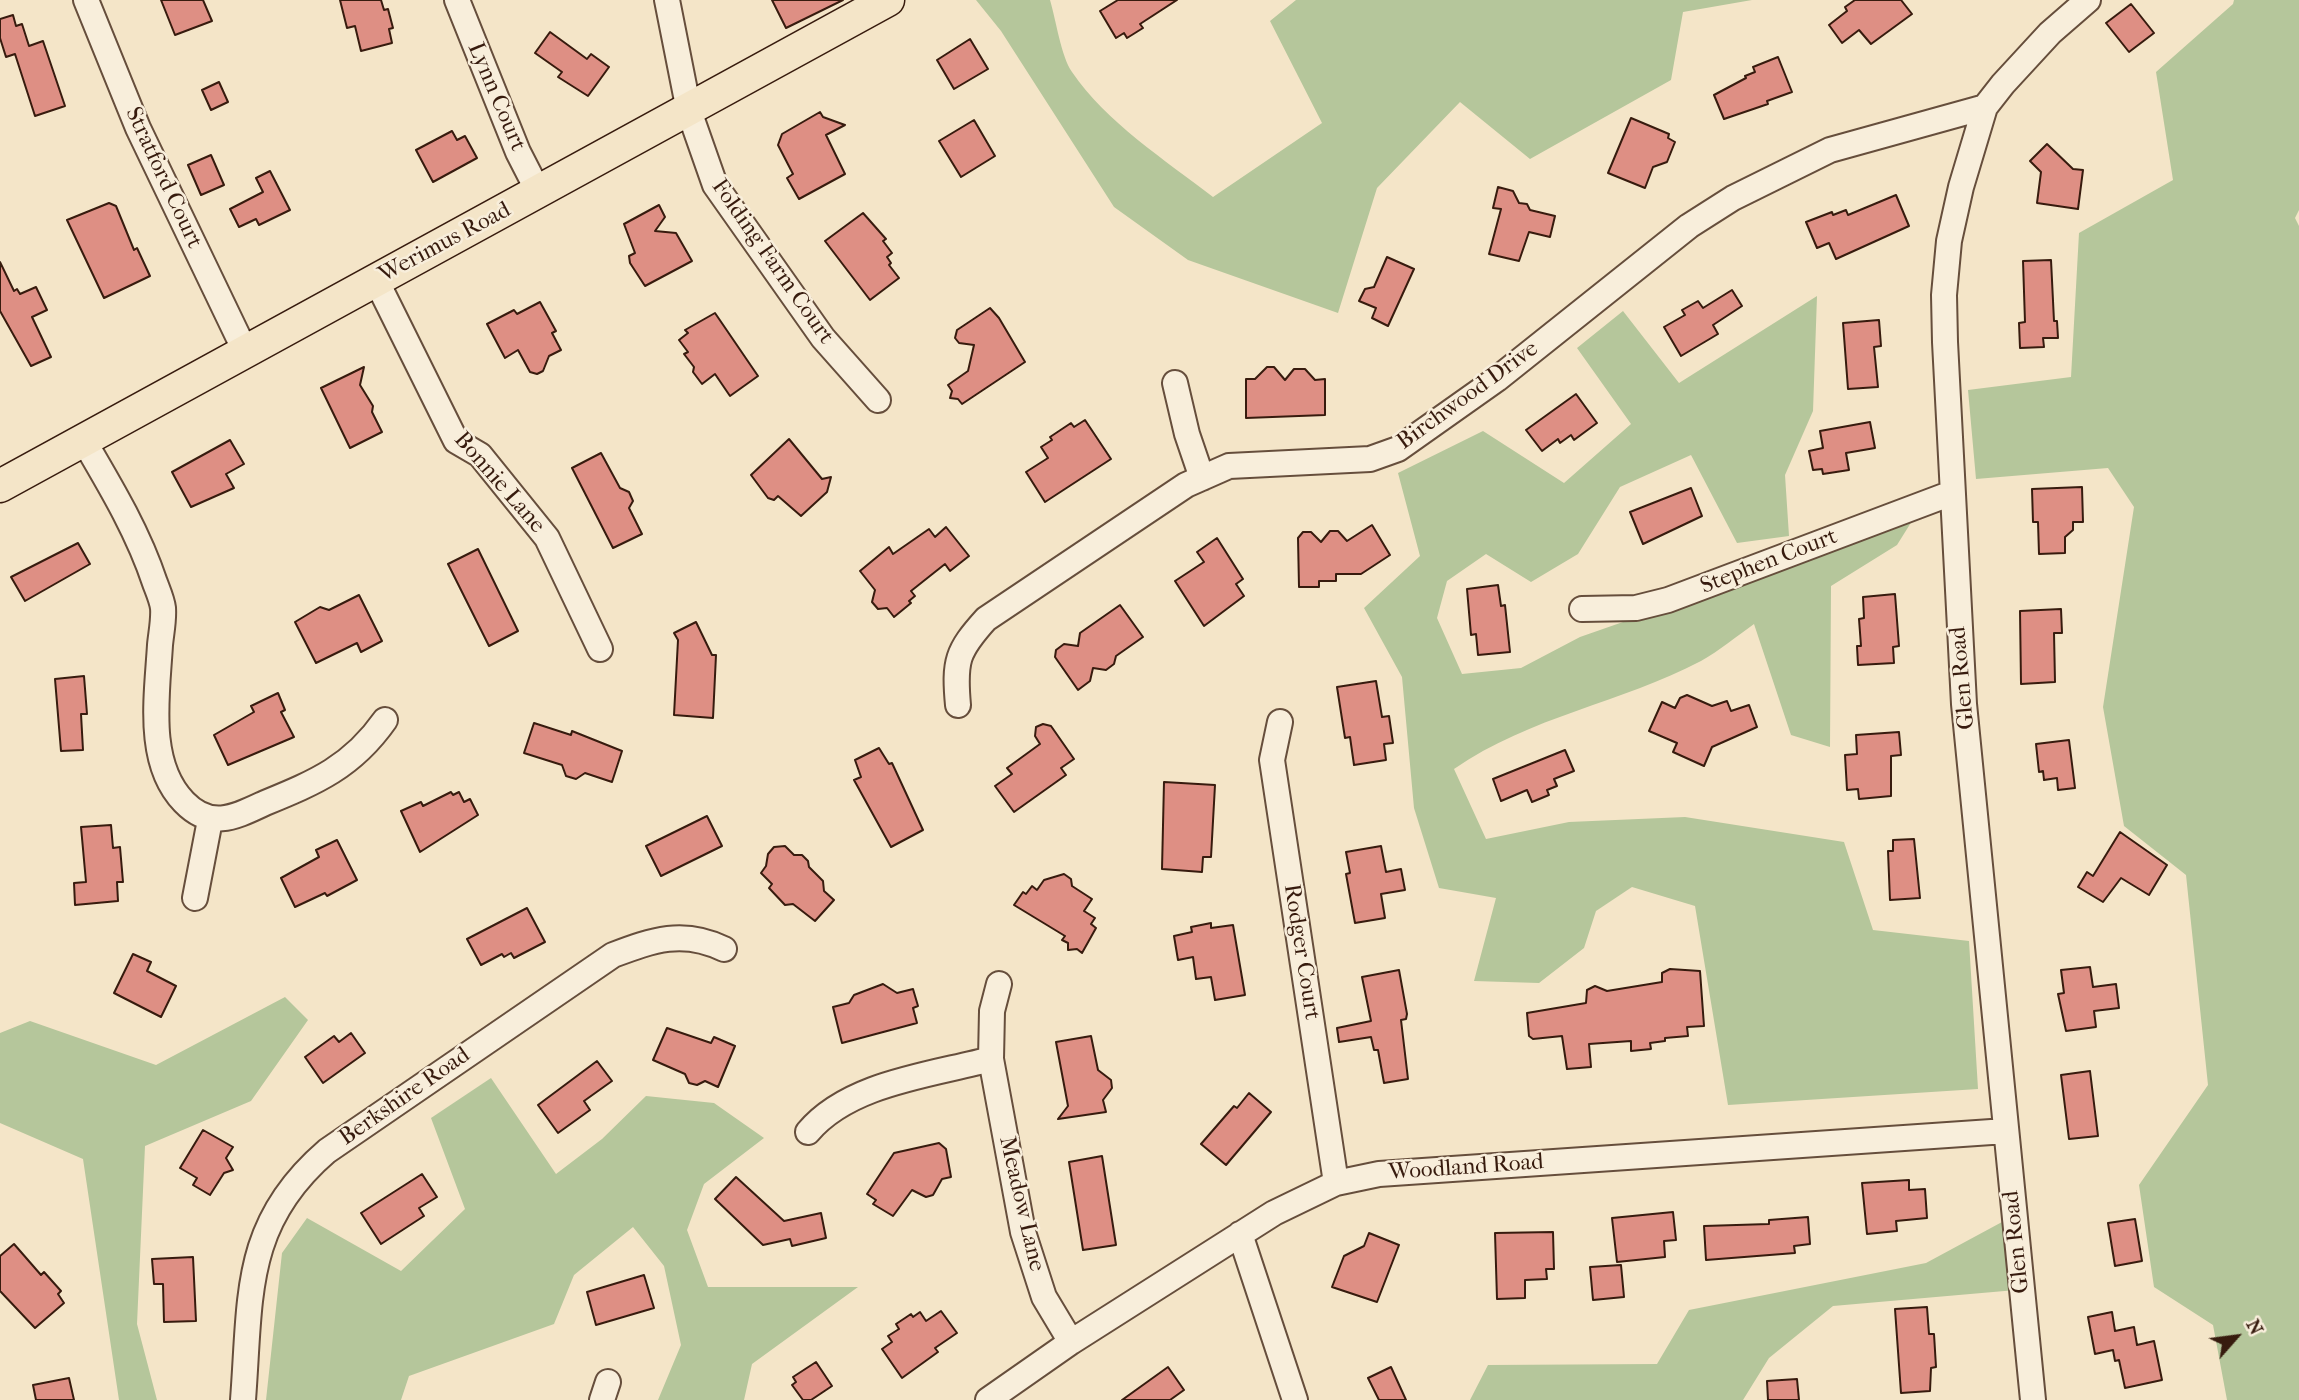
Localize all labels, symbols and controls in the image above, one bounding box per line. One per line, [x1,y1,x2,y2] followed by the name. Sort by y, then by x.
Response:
[461,39,531,155] street label: Lynn Court
[118,103,208,253] street label: Stratford Court
[705,174,839,350] street label: Folding Farm Court
[374,197,516,289] street label: Werimus Road
[1392,336,1544,456] street label: Birchwood Drive
[447,427,551,539] street label: Bonnie Lane
[1697,523,1841,601] street label: Stephen Court
[1945,625,1981,731] street label: Glen Road
[1277,882,1325,1022] street label: Rodger Court
[334,1042,476,1152] street label: Berkshire Road
[992,1134,1050,1274] street label: Meadow Lane
[1387,1149,1545,1187] street label: Woodland Road
[1998,1189,2036,1295] street label: Glen Road
[2201,1302,2271,1372] north arrow
[2241,1316,2268,1339] text: N

